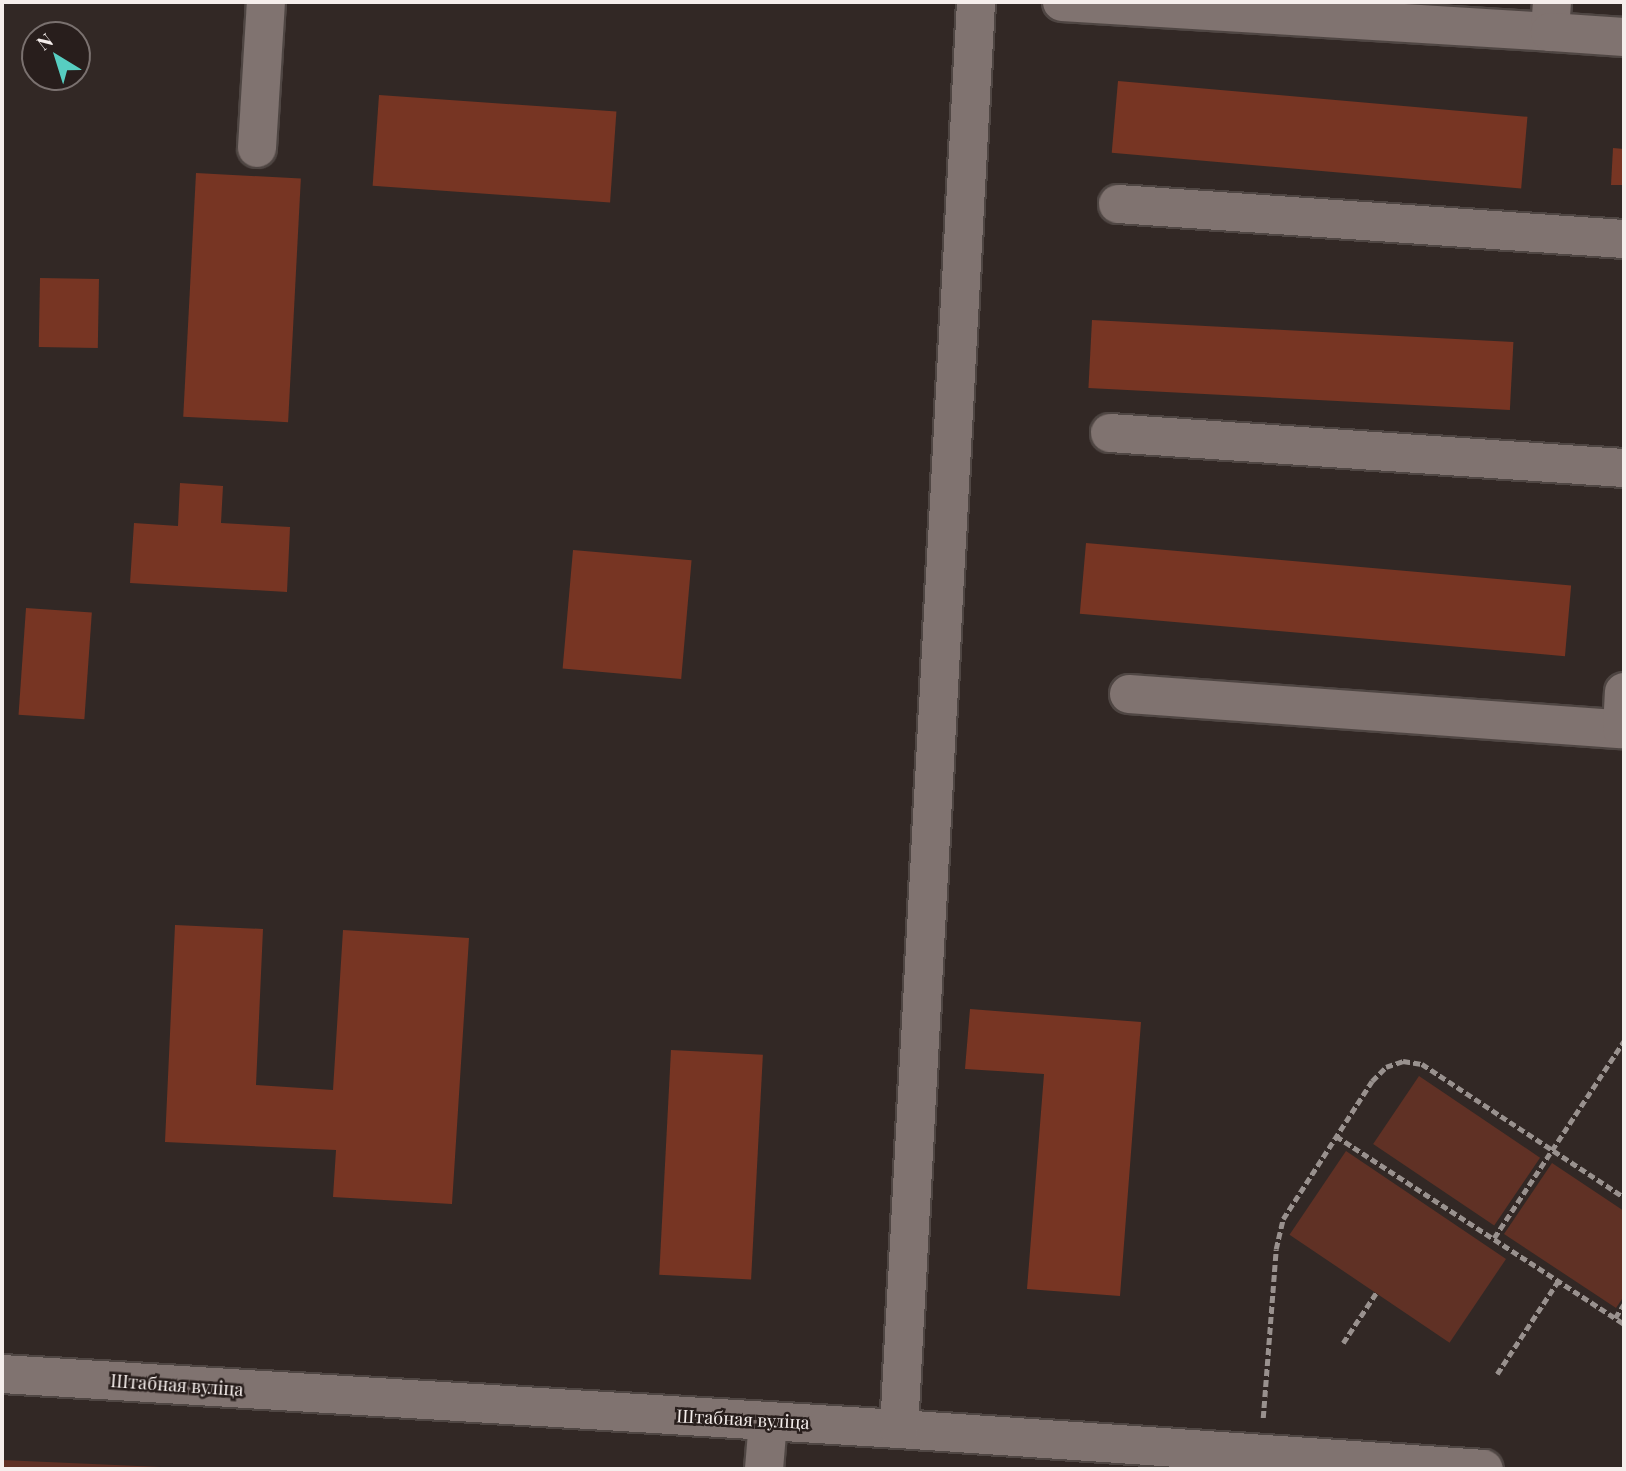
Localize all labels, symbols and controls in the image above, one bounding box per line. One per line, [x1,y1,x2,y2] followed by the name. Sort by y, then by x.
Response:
[21,21,91,91] north arrow
[31,27,58,55] text: N
[110,1370,244,1400] street label: Штабная вуліца
[676,1405,810,1433] street label: Штабная вуліца

